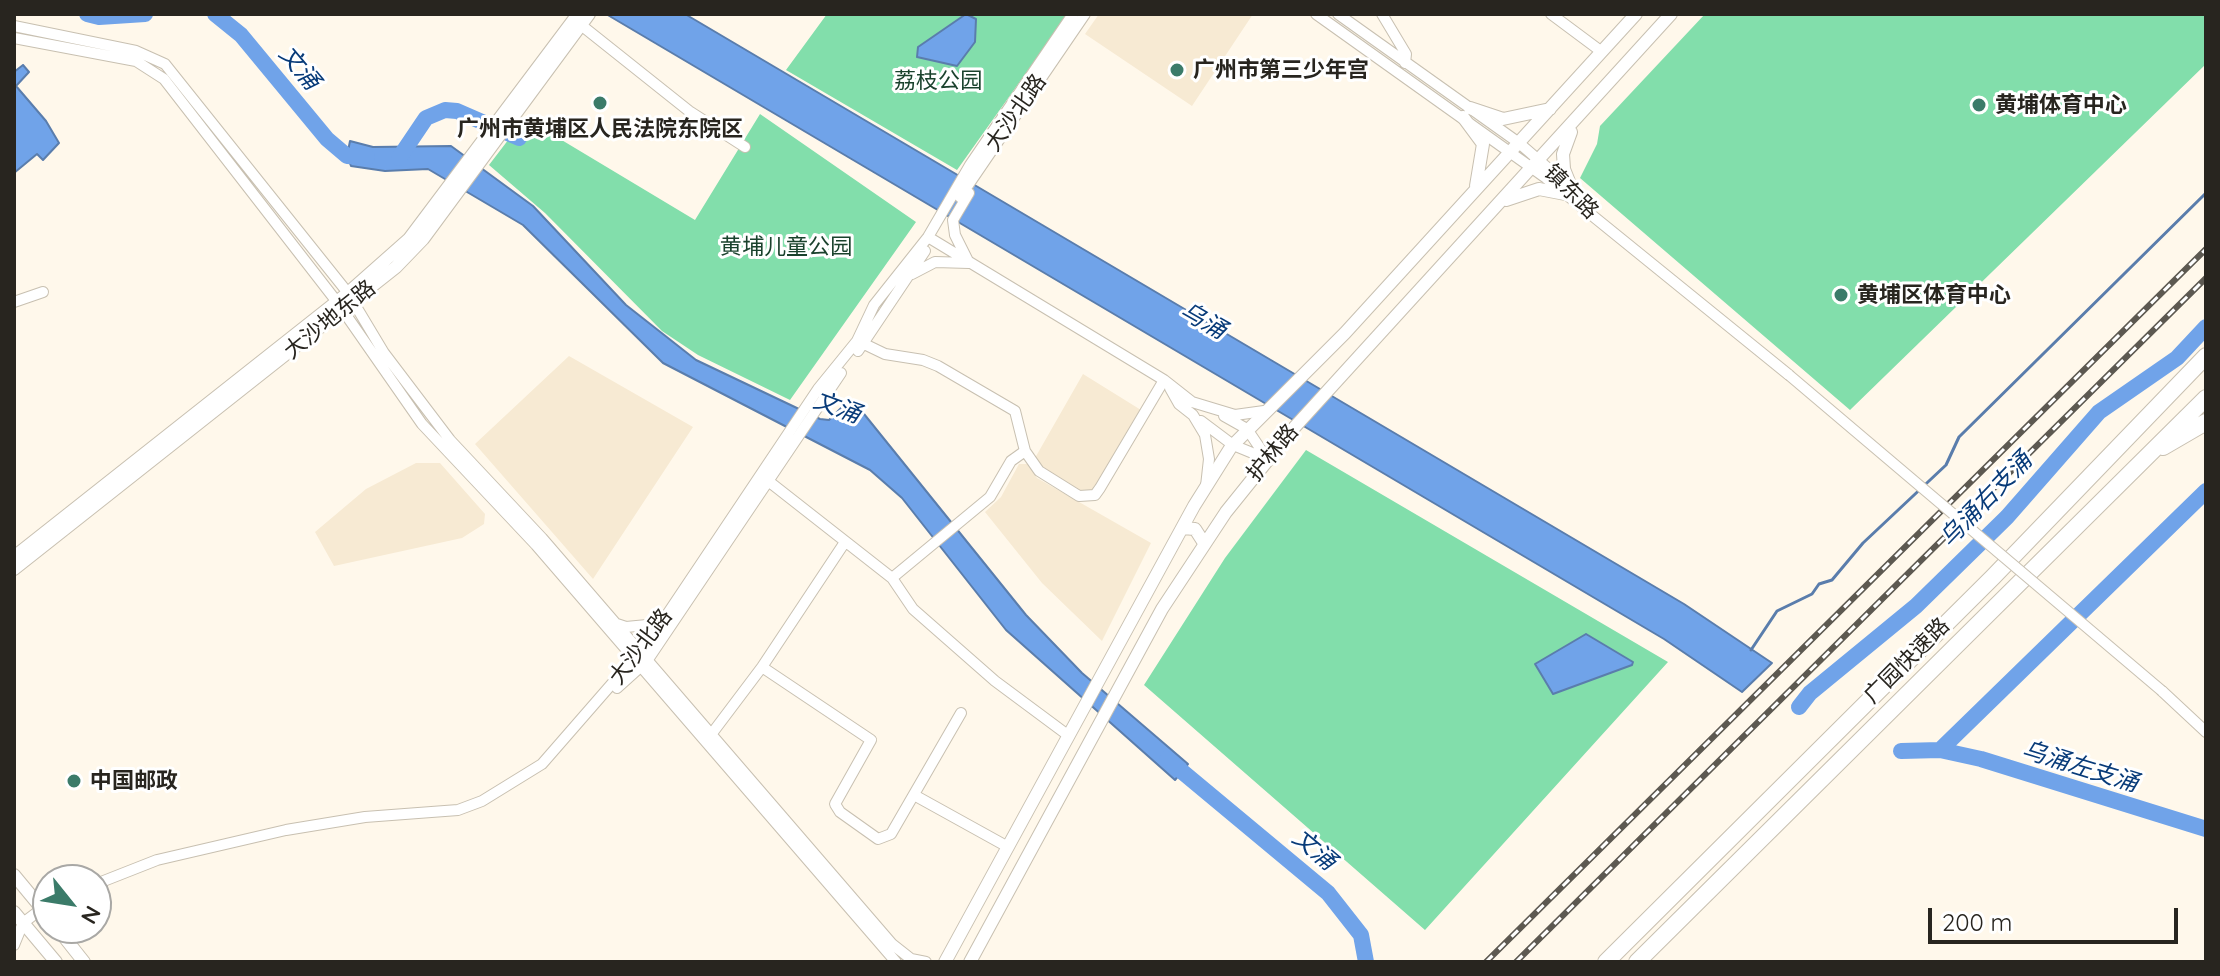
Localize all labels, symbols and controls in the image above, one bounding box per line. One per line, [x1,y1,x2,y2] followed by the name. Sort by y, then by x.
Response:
[273,40,325,96] water label: 文涌
[1193,57,1369,83] place label: 广州市第三少年宫
[1168,61,1186,79] marker: 广州市第三少年宫
[894,68,982,94] park label: 荔枝公园
[980,69,1052,157] street label: 大沙北路
[1995,92,2127,118] place label: 黄埔体育中心
[591,94,609,112] marker: 广州市黄埔区人民法院东院区
[1970,96,1988,114] marker: 黄埔体育中心
[457,116,743,142] place label: 广州市黄埔区人民法院东院区
[1538,159,1604,225] street label: 镇东路
[720,234,852,260] park label: 黄埔儿童公园
[279,275,381,365] street label: 大沙地东路
[1857,282,2011,308] place label: 黄埔区体育中心
[1832,286,1850,304] marker: 黄埔区体育中心
[1175,297,1231,345] water label: 乌涌
[810,386,864,430] water label: 文涌
[1242,419,1304,487] street label: 护林路
[1934,447,2038,553] water label: 乌涌右支涌
[604,604,678,690] street label: 大沙北路
[1859,613,1955,709] street label: 广园快速路
[2018,736,2142,798] water label: 乌涌左支涌
[90,768,178,794] place label: 中国邮政
[65,772,83,790] marker: 中国邮政
[1286,824,1342,876] water label: 文涌
[32,864,112,944] north arrow
[1932,892,2182,942] scale bar
[75,901,107,929] text: N
[1942,907,2012,937] text: 200 m

